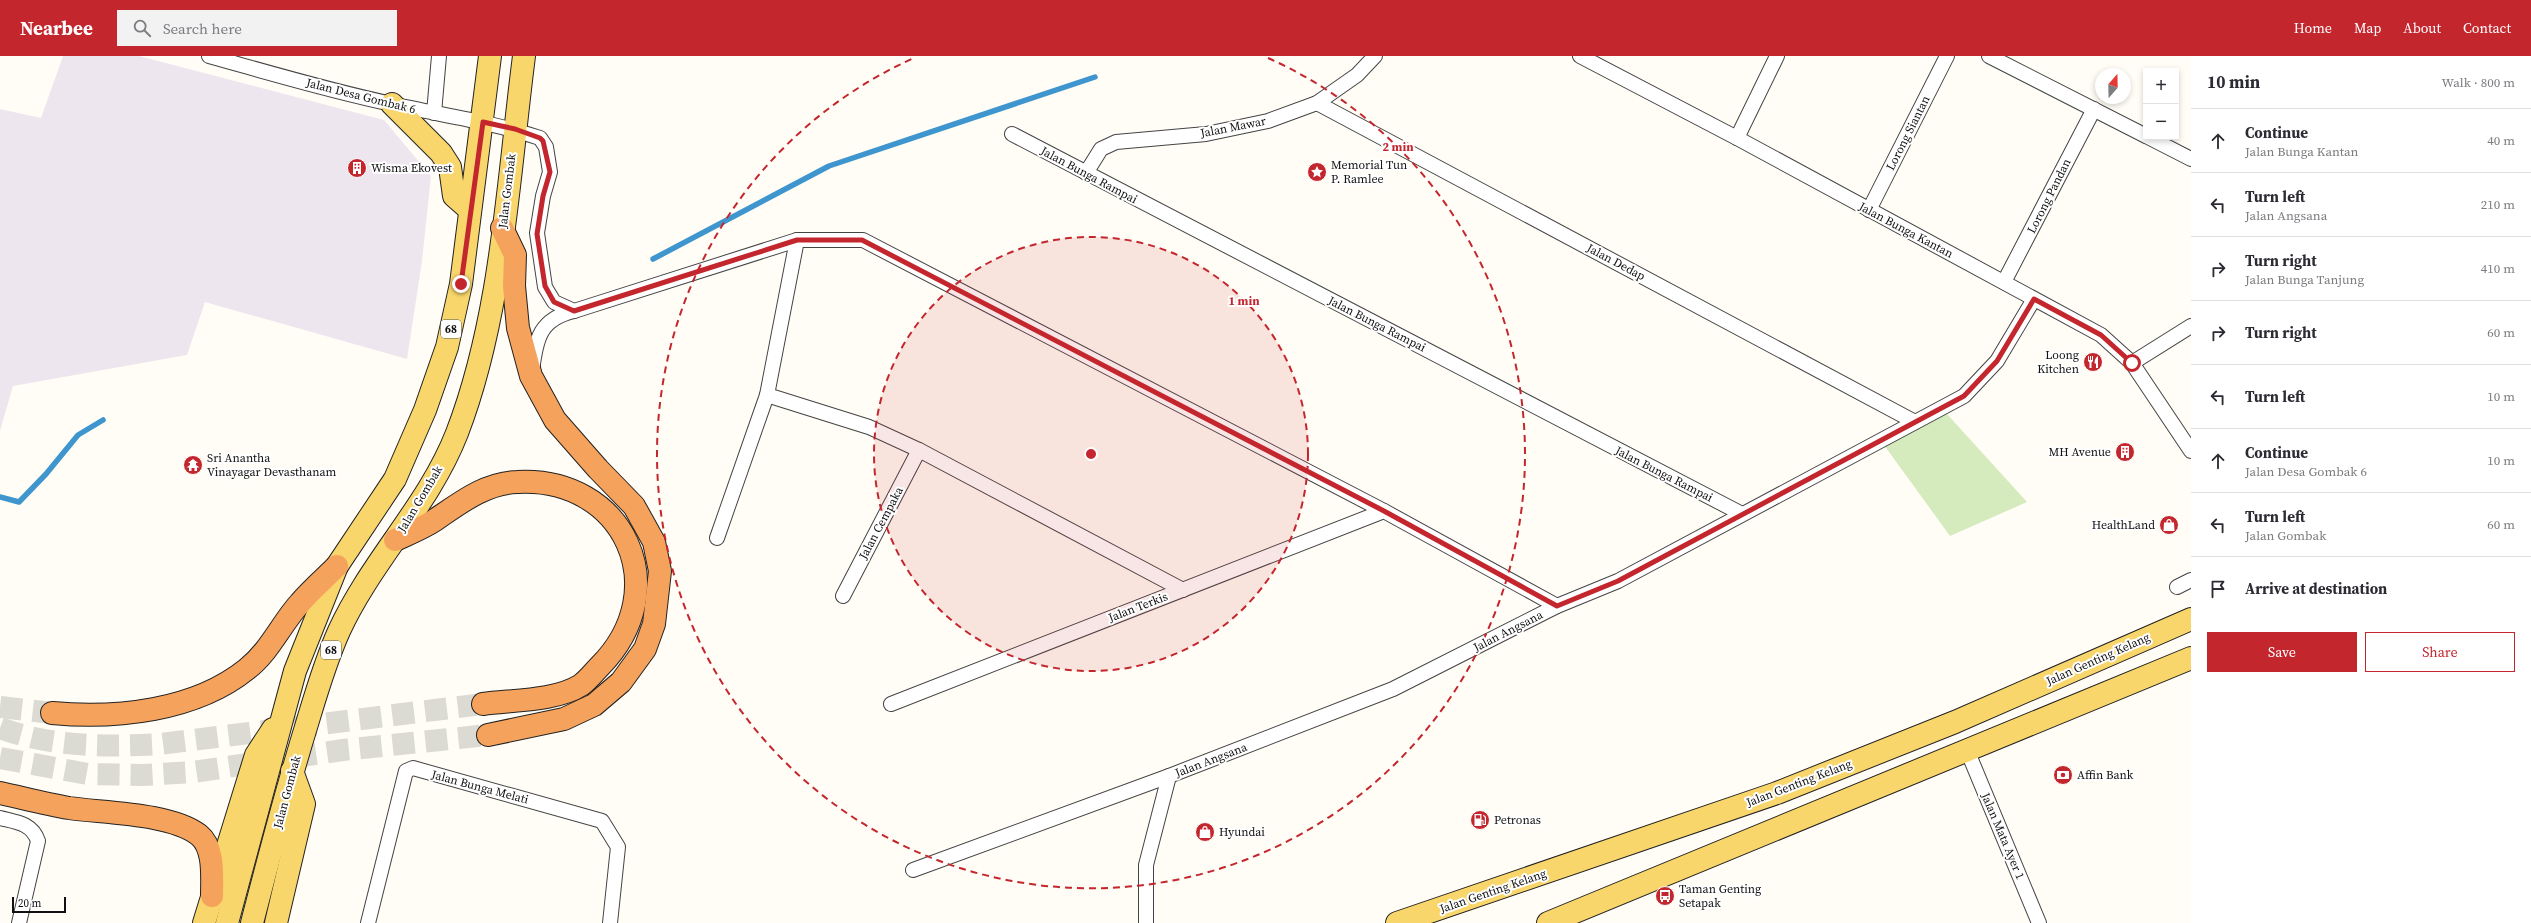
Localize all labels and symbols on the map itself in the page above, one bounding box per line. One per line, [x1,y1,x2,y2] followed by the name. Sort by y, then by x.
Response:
[2095,68,2131,104] north arrow
[303,74,418,117] street label: Jalan Desa Gombak 6
[1882,93,1934,173] street label: Lorong Siantan
[1198,113,1267,141] street label: Jalan Mawar
[1382,139,1414,155] text: 2 min
[1037,142,1141,207] street label: Jalan Bunga Rampai
[494,152,520,230] street label: Jalan Gombak
[2023,156,2075,236] street label: Lorong Pandan
[346,157,368,179] building icon: Wisma Ekovest
[1331,157,1407,187] place label: Memorial Tun P. Ramlee
[371,160,452,176] place label: Wisma Ekovest
[1306,161,1328,183] place icon: Memorial Tun P. Ramlee
[1855,198,1956,262] street label: Jalan Bunga Kantan
[1583,239,1648,284] street label: Jalan Dedap
[452,275,470,293] route end
[1325,292,1429,356] street label: Jalan Bunga Rampai
[1228,293,1260,309] text: 1 min
[441,320,461,338] road number: 68
[2037,347,2079,377] place label: Loong Kitchen
[2082,351,2104,373] restaurant icon: Loong Kitchen
[2123,354,2141,372] route start
[2114,441,2136,463] building icon: MH Avenue
[1612,442,1716,506] street label: Jalan Bunga Rampai
[2049,444,2111,460] place label: MH Avenue
[1084,447,1098,461] centre of rings
[207,450,337,480] place label: Sri Anantha Vinayagar Devasthanam
[182,454,204,476] temple icon: Sri Anantha Vinayagar Devasthanam
[393,462,446,536] street label: Jalan Gombak
[855,483,907,563] street label: Jalan Cempaka
[2158,514,2180,536] shop icon: HealthLand
[2092,517,2155,533] place label: HealthLand
[1105,588,1170,626] street label: Jalan Terkis
[1470,606,1546,656] street label: Jalan Angsana
[2043,629,2152,689] street label: Jalan Genting Kelang
[321,641,341,659] road number: 68
[1172,739,1250,781] street label: Jalan Angsana
[269,753,305,831] street label: Jalan Gombak
[1743,755,1854,811] street label: Jalan Genting Kelang
[2052,764,2074,786] bank icon: Affin Bank
[429,766,531,808] street label: Jalan Bunga Melati
[2077,767,2134,783] place label: Affin Bank
[1977,789,2028,882] street label: Jalan Mata Ayer 1
[1469,809,1491,831] fuel station icon: Petronas
[1494,812,1541,828] place label: Petronas
[1194,821,1216,843] shop icon: Hyundai
[1219,824,1265,840] place label: Hyundai
[1437,865,1549,917] street label: Jalan Genting Kelang
[1679,881,1761,911] place label: Taman Genting Setapak
[1654,885,1676,907] bus stop icon: Taman Genting Setapak
[12,895,66,914] scale bar

